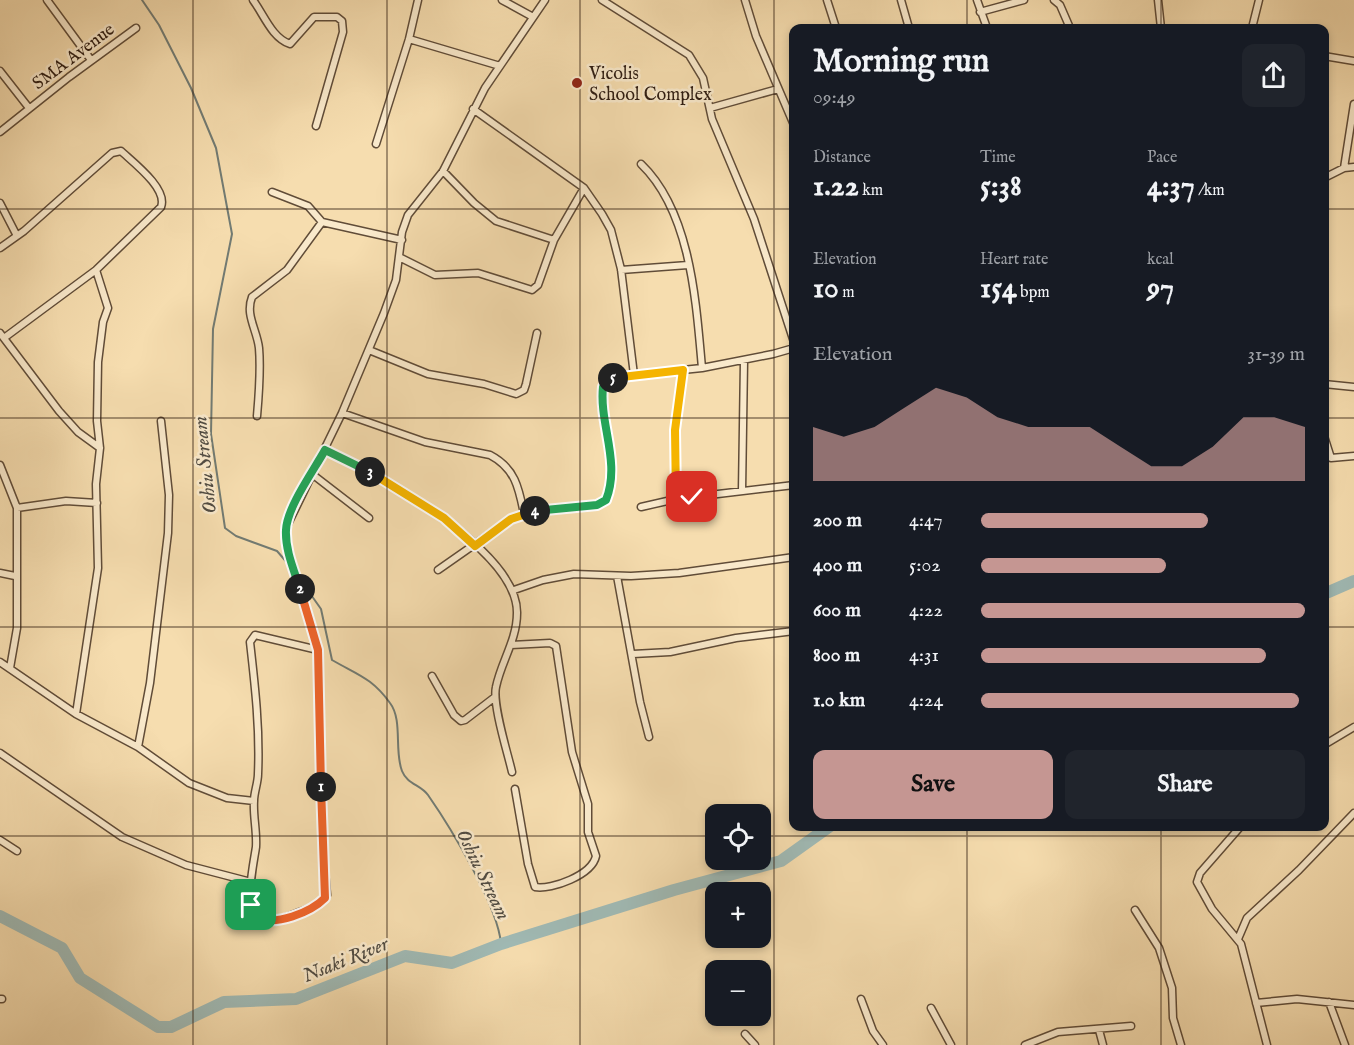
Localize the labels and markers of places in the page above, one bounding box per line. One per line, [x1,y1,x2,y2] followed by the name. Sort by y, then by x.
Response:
[588,63,712,107] place label: Vicolis School Complex
[570,76,584,90] marker: Vicolis School Complex
[598,363,628,393] pin: 5
[355,457,385,487] pin: 3
[666,471,717,522] pin
[520,496,550,526] pin: 4
[285,574,315,604] pin: 2
[306,772,336,802] pin: 1
[225,879,276,930] pin

